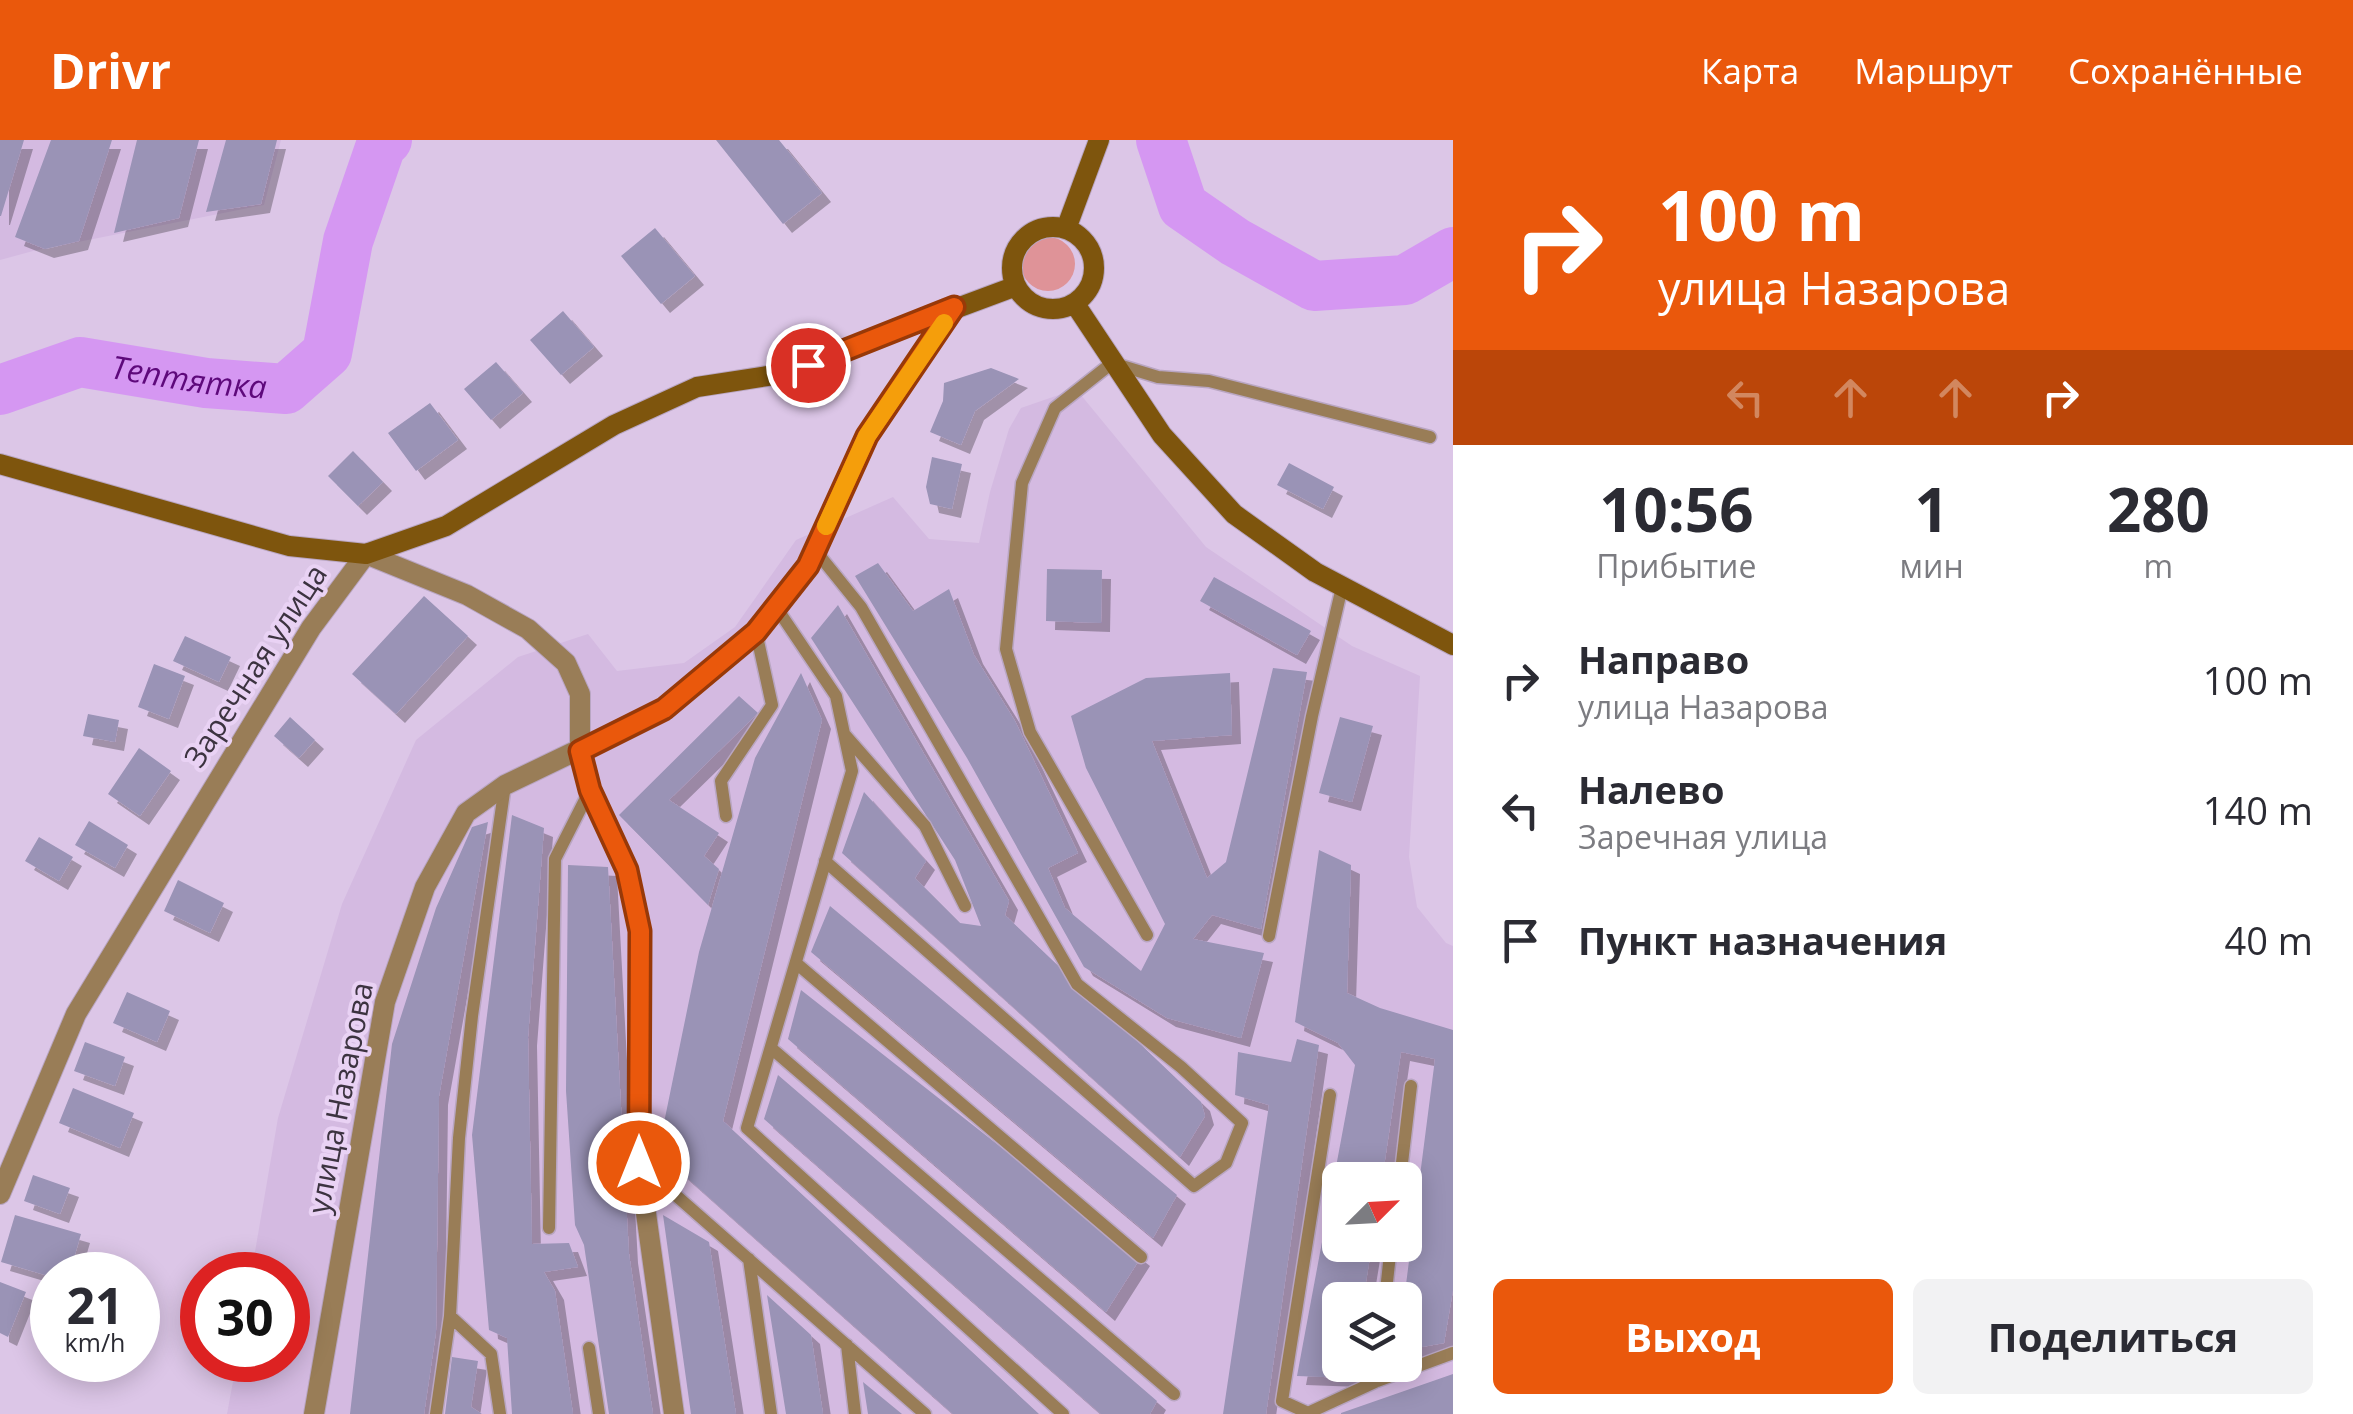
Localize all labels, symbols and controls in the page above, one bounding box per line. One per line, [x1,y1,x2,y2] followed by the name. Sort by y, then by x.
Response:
[50,38,171,103] text: Drivr
[1701,47,1799,94] text: Карта
[1854,47,2013,94] text: Маршрут
[2068,47,2303,94] text: Сохранённые
[1658,166,1865,262] text: 100 m
[1493,180,1623,310] icon: right
[1658,257,2010,318] text: улица Назарова
[766,323,851,408] pin
[781,338,836,393] icon: arrive
[108,345,268,407] water label: Тептятка
[1718,370,1773,425] icon: left
[1823,370,1878,425] icon: ahead
[1928,370,1983,425] icon: ahead
[2033,370,2088,425] icon: right
[1599,468,1753,550] text: 10:56
[1914,468,1949,550] text: 1
[2107,468,2210,550] text: 280
[1596,544,1756,587] text: Прибытие
[1900,544,1964,587] text: мин
[2144,544,2173,587] text: m
[174,556,336,775] street label: Заречная улица
[1578,633,1749,685] text: Направо
[1493,653,1548,708] icon: right
[2203,654,2313,706] text: 100 m
[1578,685,1828,728] text: улица Назарова
[1578,763,1724,815] text: Налево
[1493,783,1548,838] icon: left
[2203,784,2313,836] text: 140 m
[1578,815,1828,858] text: Заречная улица
[1493,913,1548,968] icon: arrive
[1578,914,1947,966] text: Пункт назначения
[2224,914,2313,966] text: 40 m
[297,979,382,1217] street label: улица Назарова
[587,1111,691,1215] position arrow
[1322,1162,1422,1262] north arrow
[1322,1162,1422,1382] map controls
[180,1252,310,1382] speed limit sign: 30
[66,1271,124,1339] text: 21
[1493,1279,1893,1394] button: Выход
[1913,1279,2313,1394] button: Поделиться
[1322,1282,1422,1382] button: layers
[65,1325,125,1359] text: km/h

